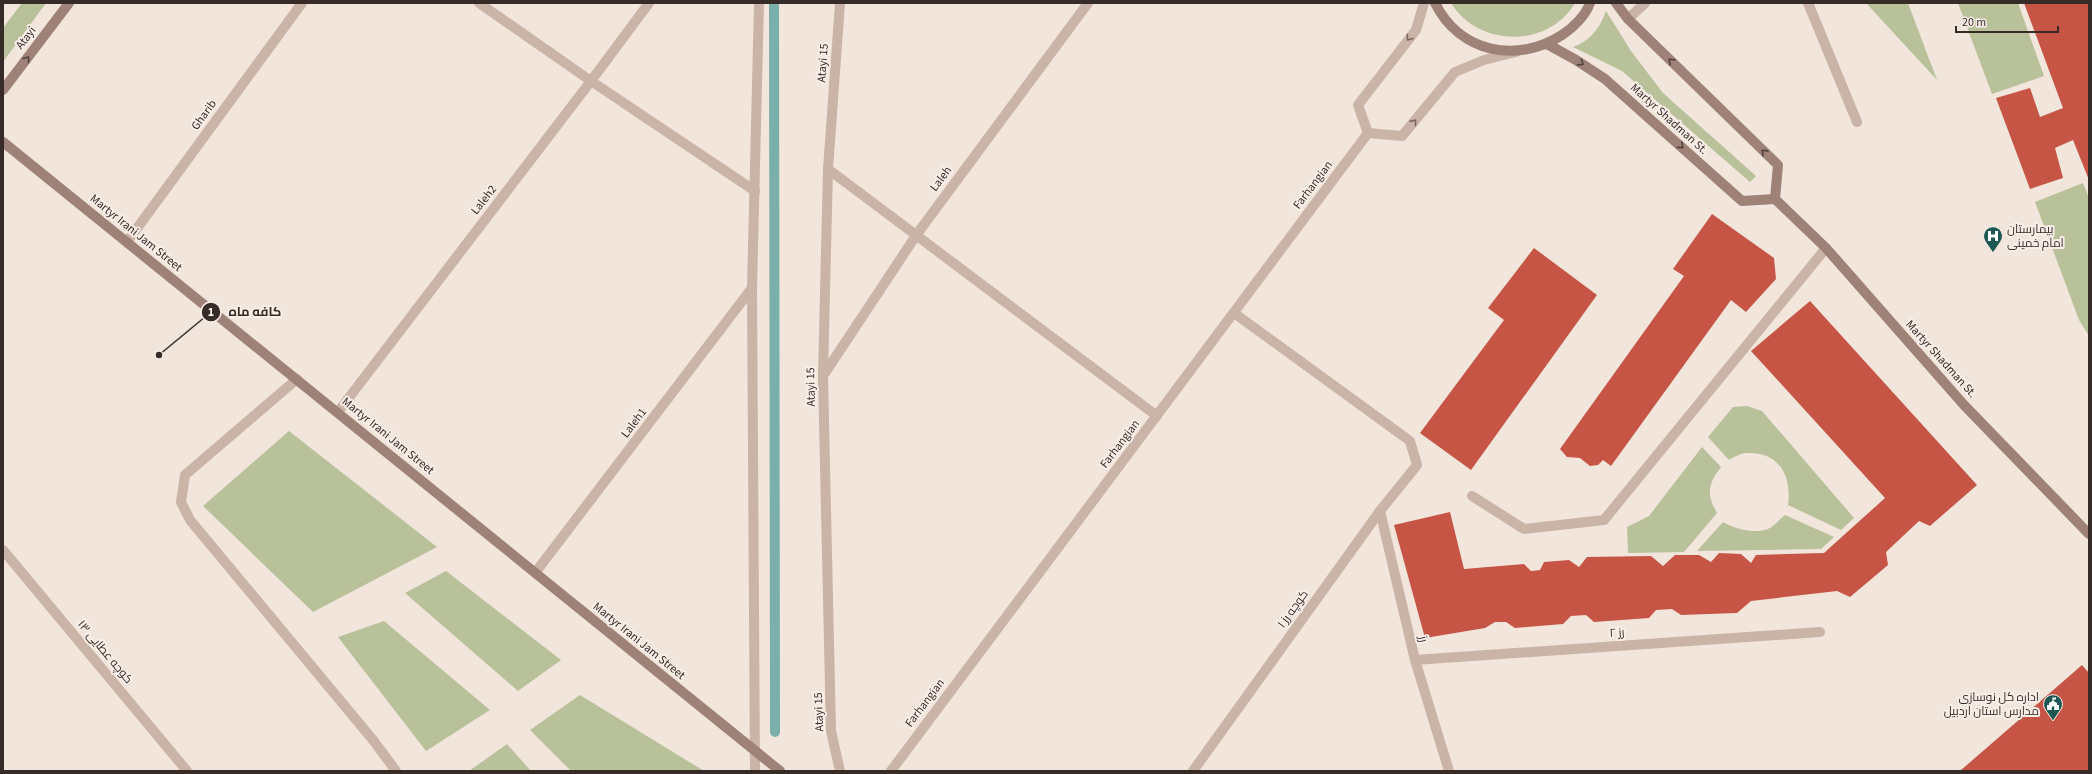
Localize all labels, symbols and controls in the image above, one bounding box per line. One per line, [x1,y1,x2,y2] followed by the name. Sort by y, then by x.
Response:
[1956,8,2058,34] scale bar
[1962,14,1986,31] text: 20 m
[12,23,40,53] street label: Atayi
[1407,34,1414,41] one-way arrow
[813,43,833,83] street label: Atayi 15
[22,56,29,63] one-way arrow
[1577,58,1584,66] one-way arrow
[1668,58,1676,66] one-way arrow
[1627,80,1711,158] street label: Martyr Shadman St.
[187,96,221,134] street label: Gharib
[1409,119,1416,126] one-way arrow
[1676,142,1683,149] one-way arrow
[1761,149,1769,157] one-way arrow
[1289,157,1337,213] street label: Farhangian
[926,163,956,195] street label: Laleh
[467,182,501,218] street label: Laleh2
[86,190,186,276] street label: Martyr Irani Jam Street
[2007,221,2064,252] place label: بیمارستان امام خمینی
[1982,225,2004,253] hospital icon: بیمارستان امام خمینی
[201,299,290,324] callout: کافه ماه
[229,303,281,321] text: کافه ماه
[208,304,214,321] text: 1
[1902,317,1980,401] street label: Martyr Shadman St.
[802,367,820,407] street label: Atayi 15
[338,393,438,479] street label: Martyr Irani Jam Street
[617,405,651,441] street label: Laleh1
[1096,416,1144,472] street label: Farhangian
[1274,587,1312,631] street label: کوچه رز ۱
[589,598,689,684] street label: Martyr Irani Jam Street
[73,617,137,687] street label: کوچه عطایی ۱۳
[1609,624,1625,642] street label: رز ۲
[1414,633,1432,644] street label: رز
[901,675,949,731] street label: Farhangian
[1944,689,2039,720] place label: اداره کل نوسازی مدارس استان اردبیل
[810,692,828,732] street label: Atayi 15
[2042,693,2064,721] public building icon: اداره کل نوسازی مدارس استان اردبیل

